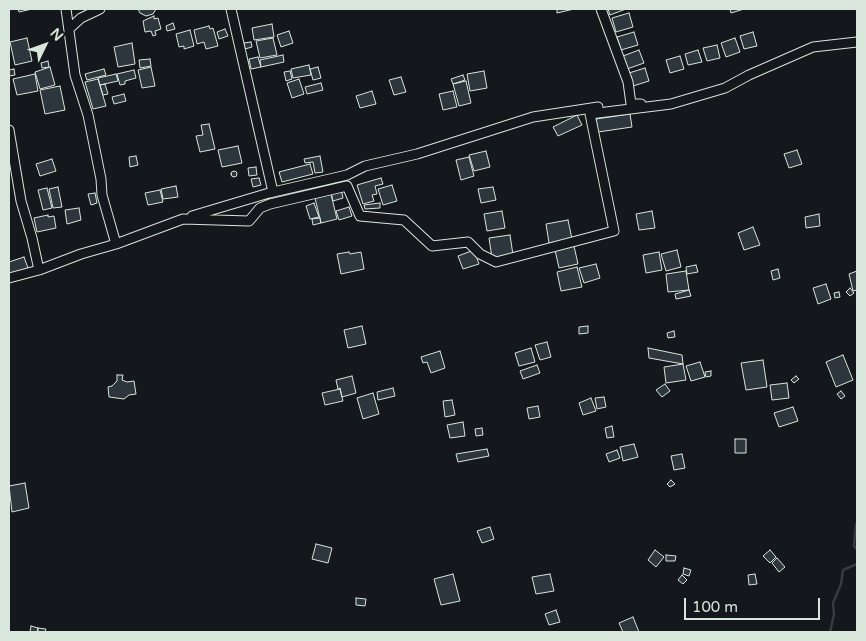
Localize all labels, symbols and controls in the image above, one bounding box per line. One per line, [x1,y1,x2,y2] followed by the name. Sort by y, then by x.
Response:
[20,20,70,70] north arrow
[46,25,67,44] text: N
[686,588,822,620] scale bar
[692,598,738,616] text: 100 m

